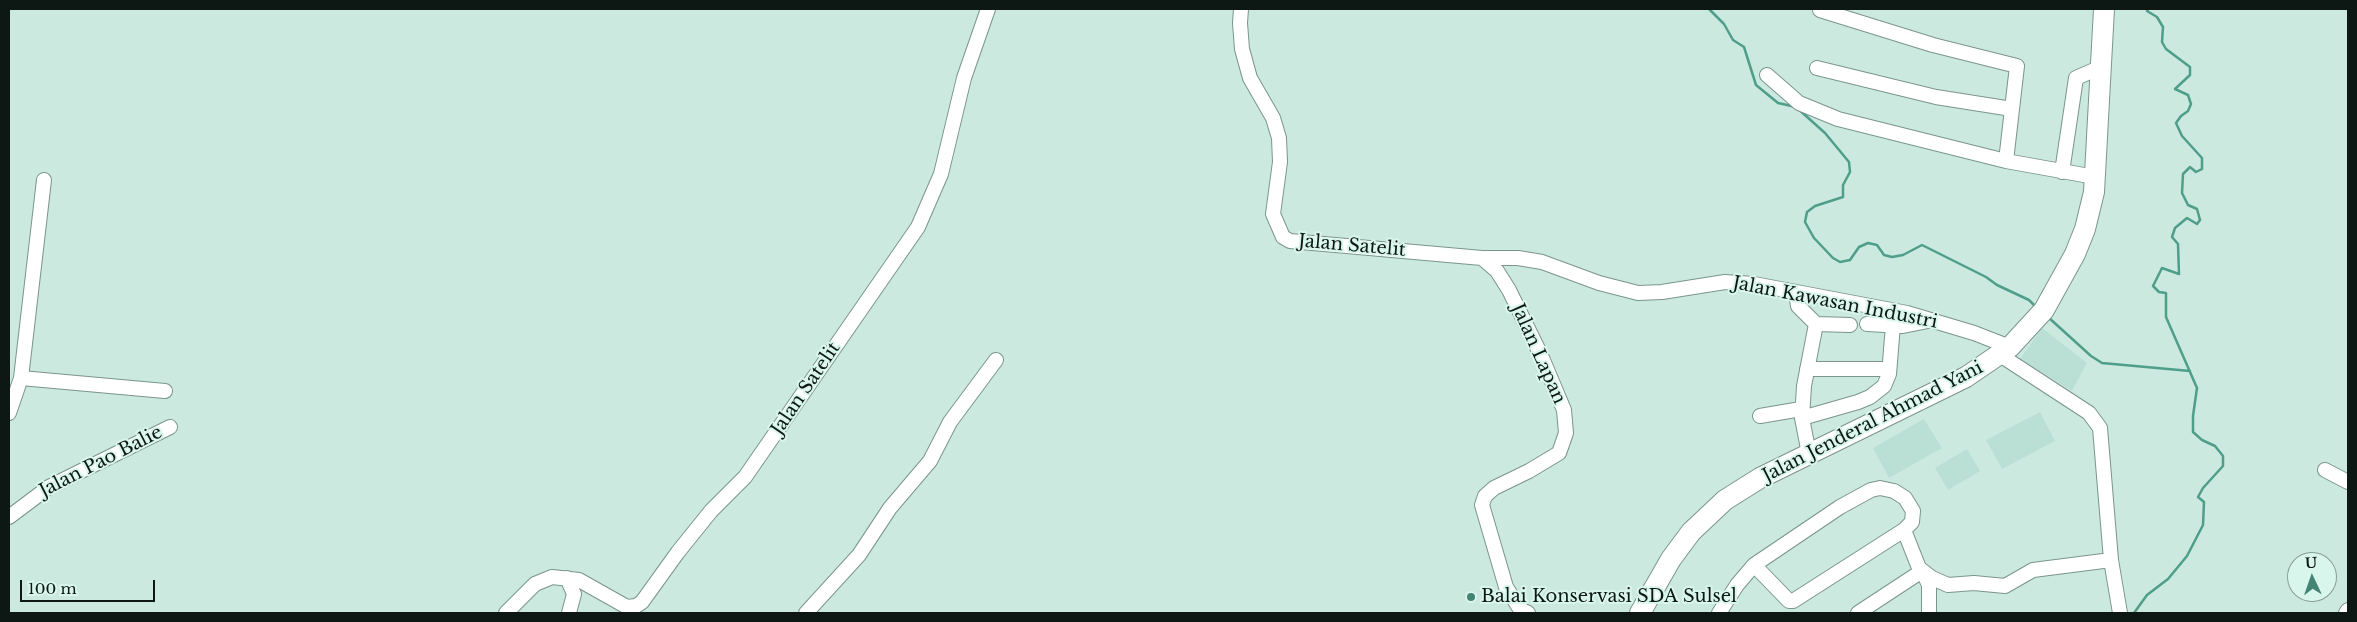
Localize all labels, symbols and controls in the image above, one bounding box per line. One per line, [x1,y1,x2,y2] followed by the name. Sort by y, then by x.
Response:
[1298,231,1406,261] street label: Jalan Satelit
[1731,273,1939,333] street label: Jalan Kawasan Industri
[1506,300,1570,408] street label: Jalan Lapan
[767,338,845,440] street label: Jalan Satelit
[1759,357,1987,487] street label: Jalan Jenderal Ahmad Yani
[36,422,166,502] street label: Jalan Pao Balie
[2287,552,2337,602] north arrow
[2305,554,2318,572] text: U
[22,570,158,602] scale bar
[28,579,77,598] text: 100 m
[1481,586,1737,608] place label: Balai Konservasi SDA Sulsel
[1465,591,1477,603] marker: Balai Konservasi SDA Sulsel

